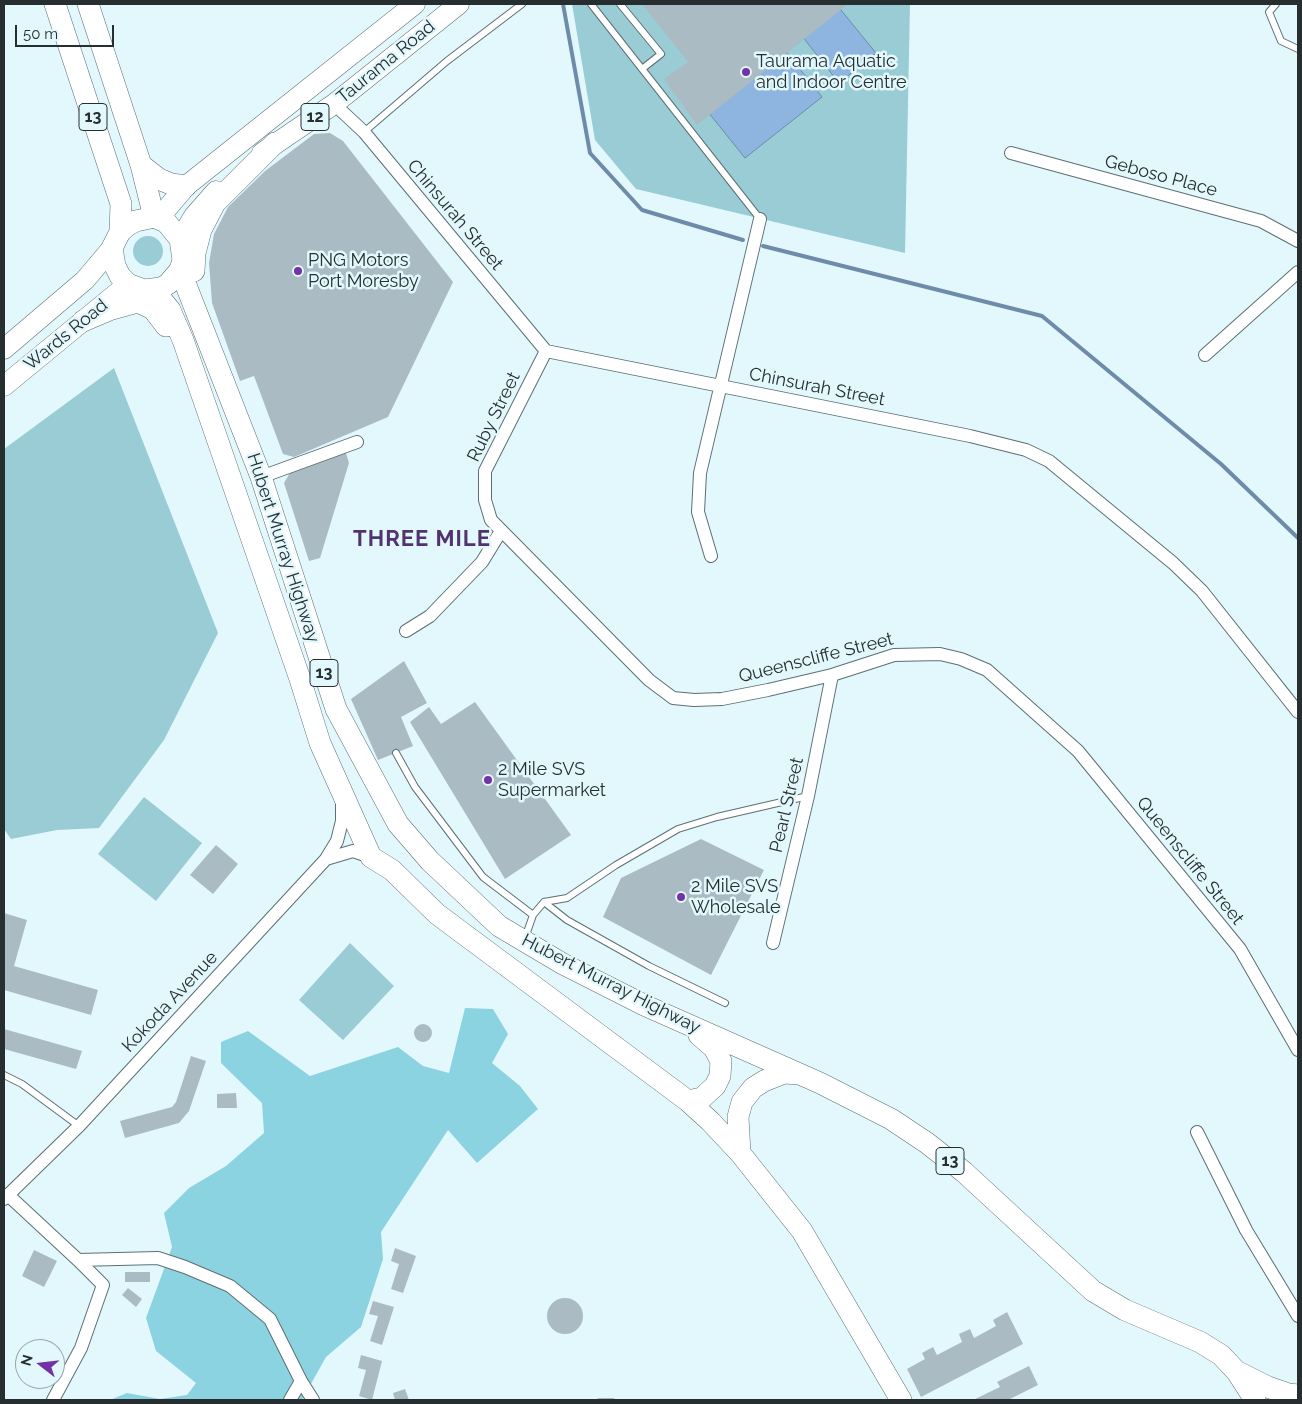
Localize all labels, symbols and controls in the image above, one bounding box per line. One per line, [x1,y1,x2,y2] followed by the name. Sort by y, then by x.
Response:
[18,15,116,47] scale bar
[333,16,439,108] street label: Taurama Road
[23,25,58,43] text: 50 m
[756,51,907,94] place label: Taurama Aquatic and Indoor Centre
[740,66,752,78] marker: Taurama Aquatic and Indoor Centre
[79,104,107,130] road number: 13
[301,104,329,130] road number: 12
[1102,151,1220,201] street label: Geboso Place
[402,155,508,275] street label: Chinsurah Street
[308,250,419,292] place label: PNG Motors Port Moresby
[292,265,304,277] marker: PNG Motors Port Moresby
[20,295,112,375] street label: Wards Road
[747,363,887,411] street label: Chinsurah Street
[463,369,525,465] street label: Ruby Street
[242,451,324,645] street label: Hubert Murray Highway
[352,526,492,552] district label: THREE MILE
[737,628,895,688] street label: Queenscliffe Street
[310,660,338,686] road number: 13
[766,755,808,855] street label: Pearl Street
[498,759,606,802] place label: 2 Mile SVS Supermarket
[482,774,494,786] marker: 2 Mile SVS Supermarket
[1132,793,1248,929] street label: Queenscliffe Street
[691,876,780,919] place label: 2 Mile SVS Wholesale
[675,891,687,903] marker: 2 Mile SVS Wholesale
[518,929,704,1039] street label: Hubert Murray Highway
[118,947,222,1057] street label: Kokoda Avenue
[936,1148,964,1174] road number: 13
[15,1339,65,1389] north arrow
[17,1353,36,1367] text: N

